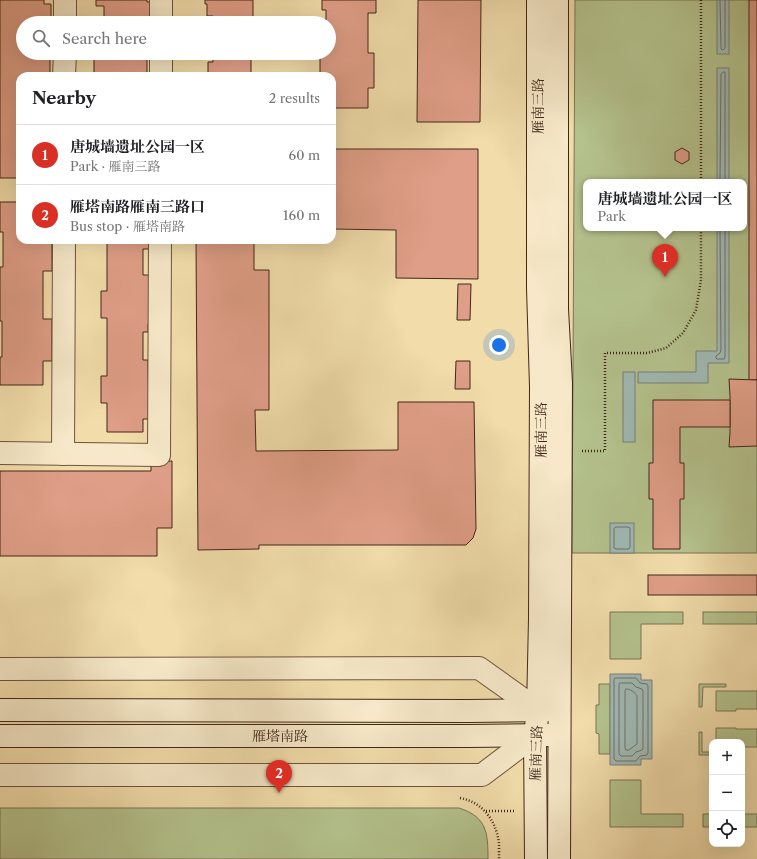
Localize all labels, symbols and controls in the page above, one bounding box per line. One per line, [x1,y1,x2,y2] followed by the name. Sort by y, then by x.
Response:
[16,16,336,60] search box
[30,27,52,49] icon: search
[62,29,147,48] text: Search here
[529,78,547,134] street label: 雁南三路
[32,88,96,108] text: Nearby
[269,90,320,106] text: 2 results
[70,137,205,156] text: 唐城墙遗址公园一区
[42,147,48,163] text: 1
[289,147,320,163] text: 60 m
[70,158,161,174] text: Park · 雁南三路
[583,179,747,231] popup
[597,189,733,208] text: 唐城墙遗址公园一区
[70,197,205,216] text: 雁塔南路雁南三路口
[41,207,49,223] text: 2
[283,207,320,223] text: 160 m
[597,208,626,224] text: Park
[70,218,185,234] text: Bus stop · 雁塔南路
[652,244,678,277] pin: 1
[489,335,509,355] your location
[532,402,550,458] street label: 雁南三路
[526,725,546,781] street label: 雁南三路
[252,727,308,745] street label: 雁塔南路
[709,739,745,847] map controls
[709,739,745,775] button: +
[266,760,292,793] pin: 2
[709,775,745,811] button: −
[709,811,745,847] button: locate

